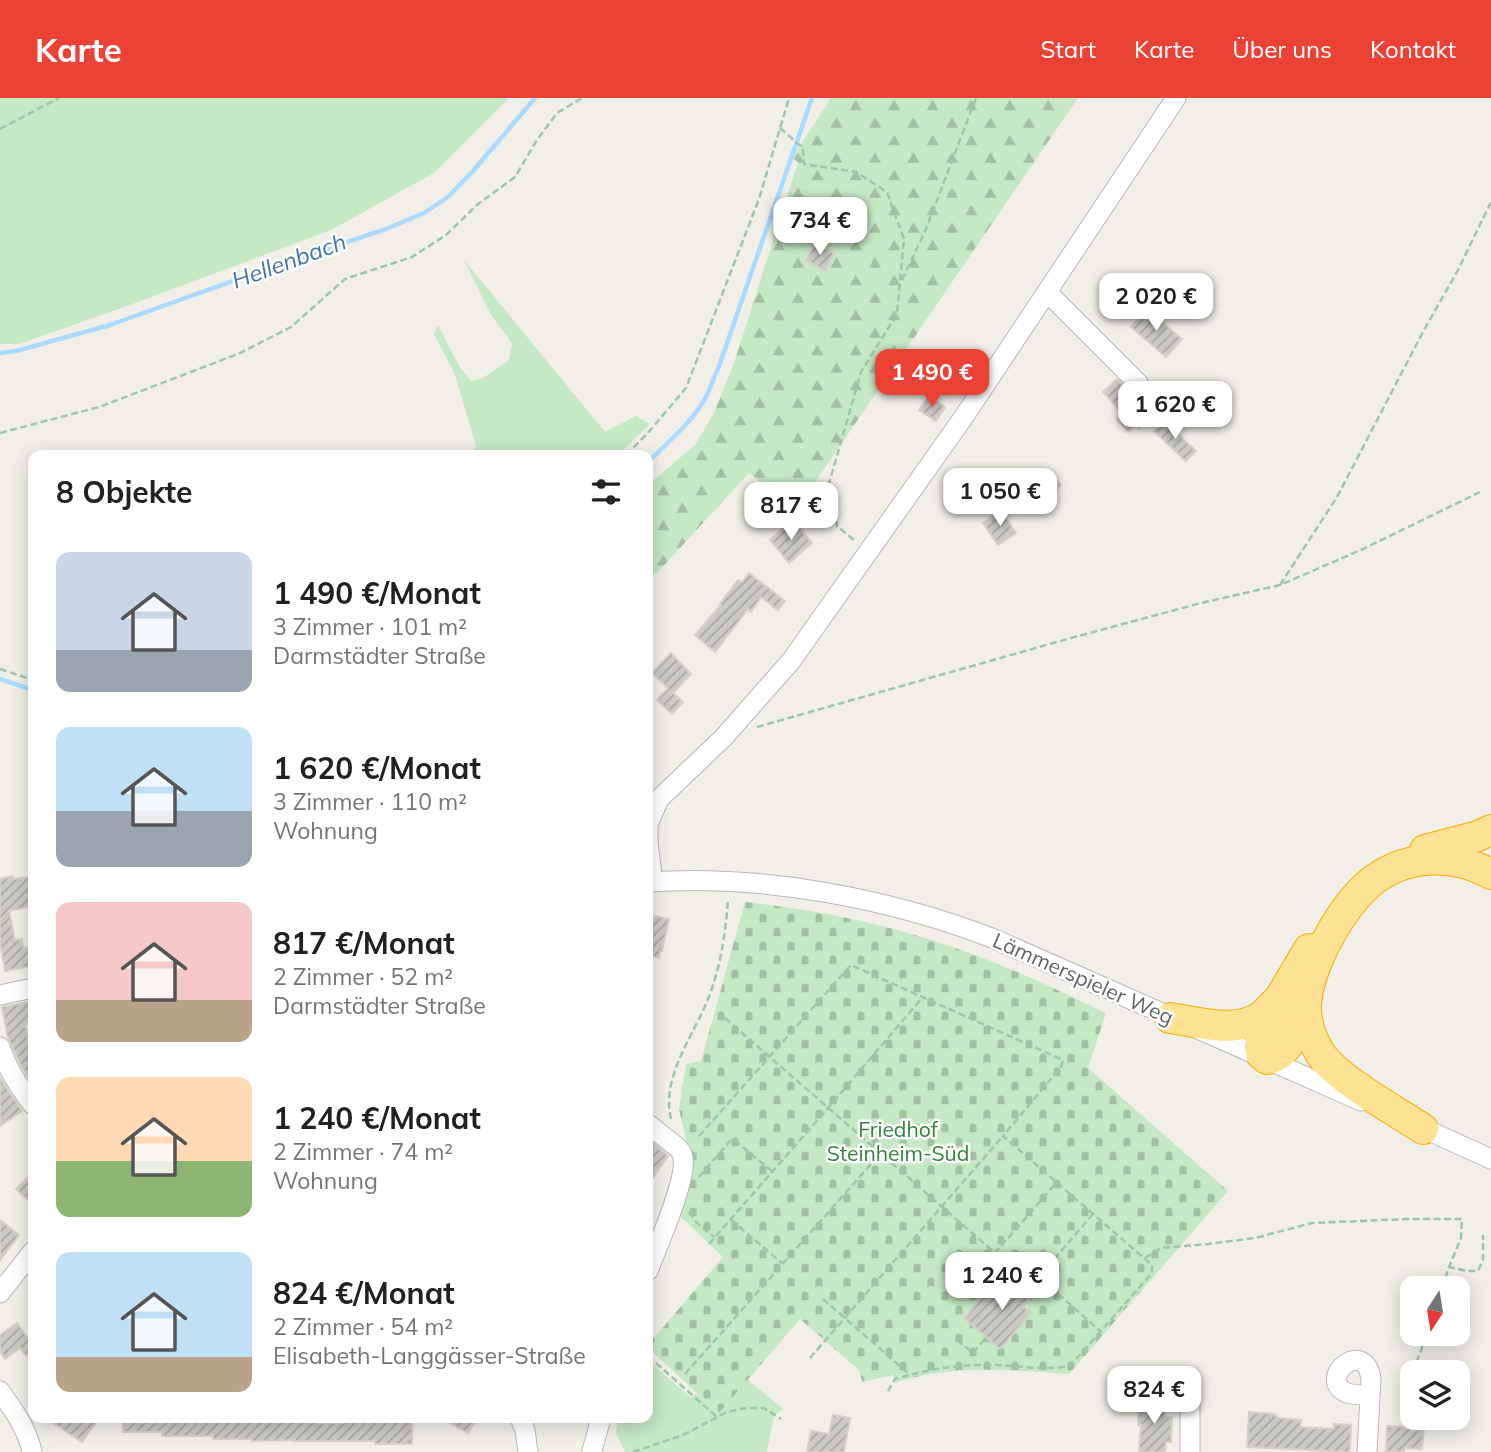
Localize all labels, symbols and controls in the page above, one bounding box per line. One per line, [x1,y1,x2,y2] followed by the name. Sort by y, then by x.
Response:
[35,29,122,70] text: Karte
[1040,34,1096,64] text: Start
[1134,34,1194,64] text: Karte
[1232,34,1332,64] text: Über uns
[1370,34,1456,64] text: Kontakt
[771,198,869,257] pin: 734 €
[789,205,851,234] text: 734 €
[228,226,350,295] water label: Hellenbach
[1091,274,1221,333] pin: 2 020 €
[1115,281,1197,310] text: 2 020 €
[867,350,997,409] pin: 1 490 €
[891,357,973,386] text: 1 490 €
[1110,382,1240,441] pin: 1 620 €
[1134,389,1216,418] text: 1 620 €
[935,468,1065,528] pin: 1 050 €
[56,473,192,511] text: 8 Objekte
[587,473,625,511] icon: filters
[959,476,1041,505] text: 1 050 €
[742,482,840,542] pin: 817 €
[760,490,822,519] text: 817 €
[273,574,481,612] text: 1 490 €/Monat
[112,580,196,664] icon: home
[273,612,467,641] text: 3 Zimmer · 101 m²
[273,641,486,670] text: Darmstädter Straße
[273,749,481,787] text: 1 620 €/Monat
[112,755,196,839] icon: home
[273,787,467,816] text: 3 Zimmer · 110 m²
[273,816,378,845] text: Wohnung
[273,924,455,962] text: 817 €/Monat
[989,927,1178,1030] street label: Lämmerspieler Weg
[112,930,196,1014] icon: home
[273,962,453,991] text: 2 Zimmer · 52 m²
[273,991,486,1020] text: Darmstädter Straße
[273,1099,481,1137] text: 1 240 €/Monat
[112,1105,196,1189] icon: home
[827,1116,969,1166] park label: Friedhof Steinheim-Süd
[273,1137,453,1166] text: 2 Zimmer · 74 m²
[273,1166,378,1195] text: Wohnung
[937,1252,1067,1312] pin: 1 240 €
[961,1260,1043,1289] text: 1 240 €
[273,1274,455,1312] text: 824 €/Monat
[1400,1276,1470,1346] north arrow
[1400,1276,1470,1430] map controls
[112,1280,196,1364] icon: home
[273,1312,453,1341] text: 2 Zimmer · 54 m²
[273,1341,586,1370] text: Elisabeth-Langgässer-Straße
[1400,1360,1470,1430] button: layers
[1105,1366,1203,1426] pin: 824 €
[1123,1374,1185,1403] text: 824 €

